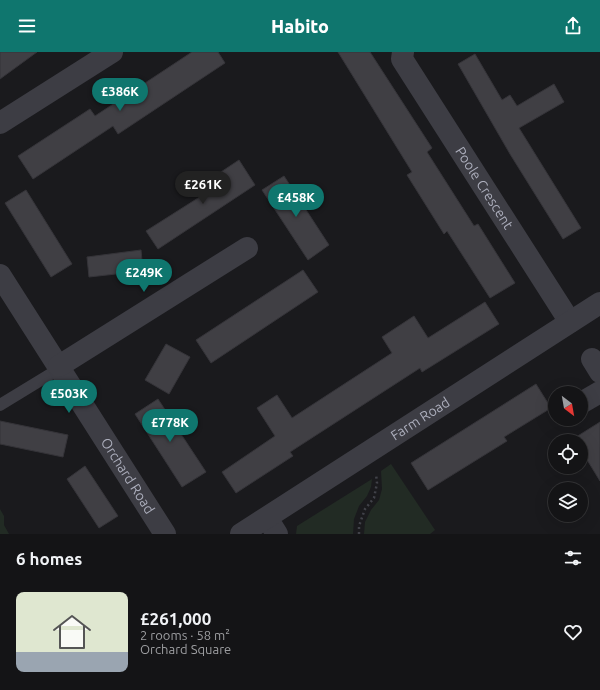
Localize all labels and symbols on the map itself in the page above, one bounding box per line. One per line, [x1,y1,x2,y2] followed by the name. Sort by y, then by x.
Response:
[92,78,148,112] pin: £386K
[452,144,517,232] street label: Poole Crescent
[175,171,231,205] pin: £261K
[268,184,324,218] pin: £458K
[116,259,172,293] pin: £249K
[41,380,97,414] pin: £503K
[548,386,588,426] north arrow
[388,394,453,444] street label: Farm Road
[142,409,198,443] pin: £778K
[98,435,158,517] street label: Orchard Road

